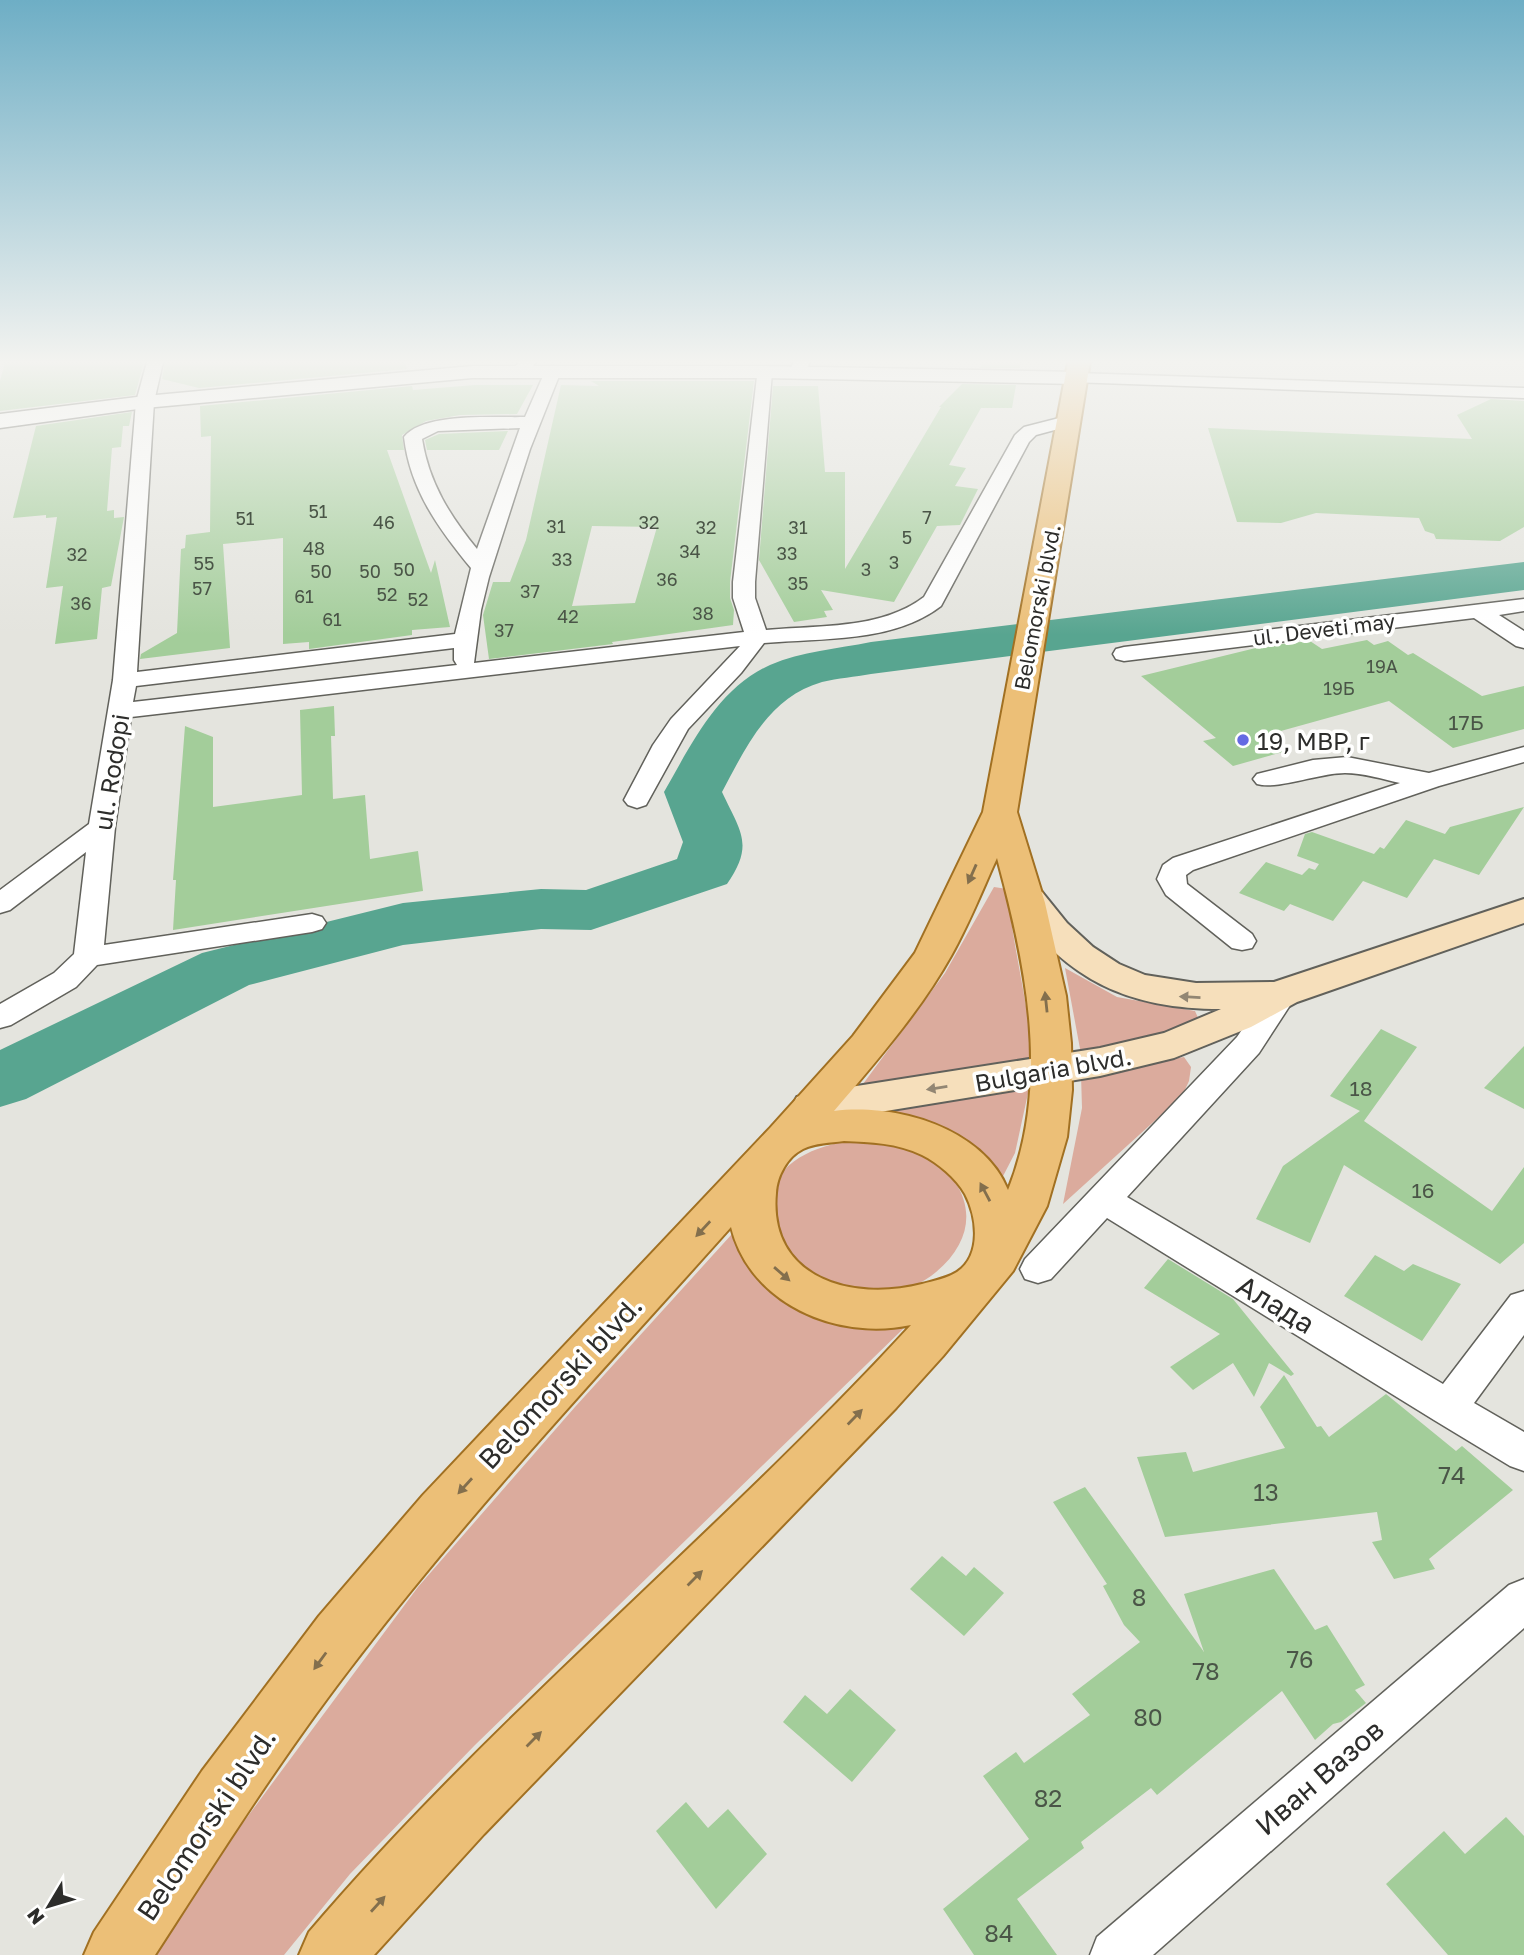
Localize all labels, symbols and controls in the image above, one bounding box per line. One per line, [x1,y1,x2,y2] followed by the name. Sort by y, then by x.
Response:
[308,500,328,522] house number: 51
[922,506,932,528] house number: 7
[235,507,255,529] house number: 51
[373,511,395,533] house number: 46
[639,511,659,533] house number: 32
[546,515,566,537] house number: 31
[696,516,716,538] house number: 32
[788,516,808,538] house number: 31
[1008,522,1066,692] street label: Belomorski blvd.
[902,526,912,548] house number: 5
[303,537,325,559] house number: 48
[679,540,701,562] house number: 34
[776,542,798,564] house number: 33
[67,543,87,565] house number: 32
[551,548,573,570] house number: 33
[889,551,899,573] house number: 3
[194,552,214,574] house number: 55
[393,558,415,580] house number: 50
[861,558,871,580] house number: 3
[310,560,332,582] house number: 50
[359,560,381,582] house number: 50
[656,568,678,590] house number: 36
[788,572,808,594] house number: 35
[192,577,212,599] house number: 57
[520,580,540,602] house number: 37
[377,583,397,605] house number: 52
[294,585,314,607] house number: 61
[408,588,428,610] house number: 52
[70,592,92,614] house number: 36
[692,602,714,624] house number: 38
[557,605,579,627] house number: 42
[1251,607,1397,651] street label: ul. Deveti may
[322,608,342,630] house number: 61
[494,619,514,641] house number: 37
[1366,655,1398,677] house number: 19А
[1323,677,1355,699] house number: 19Б
[1448,709,1484,735] house number: 17Б
[87,712,135,832] street label: ul. Rodopi
[1257,726,1370,755] place label: 19, МВР, г
[1235,732,1251,748] marker: 19, МВР, г
[966,864,978,884] one-way arrow
[1040,991,1051,1013] one-way arrow
[1179,991,1201,1002] one-way arrow
[972,1041,1134,1097] street label: Bulgaria blvd.
[1350,1075,1373,1101] house number: 18
[926,1083,948,1094] one-way arrow
[1412,1177,1434,1203] house number: 16
[980,1182,991,1202] one-way arrow
[695,1220,711,1237] one-way arrow
[774,1266,791,1281] one-way arrow
[1231,1268,1321,1340] street label: Алада
[471,1289,649,1475] street label: Belomorski blvd.
[847,1409,863,1426] one-way arrow
[1438,1460,1466,1489] house number: 74
[457,1477,473,1495] one-way arrow
[1253,1477,1279,1506] house number: 13
[687,1570,703,1586] one-way arrow
[1132,1582,1146,1611] house number: 8
[1286,1644,1314,1673] house number: 76
[314,1652,328,1670] one-way arrow
[1192,1656,1220,1685] house number: 78
[1133,1702,1163,1731] house number: 80
[1248,1712,1390,1842] street label: Иван Вазов
[130,1722,282,1926] street label: Belomorski blvd.
[526,1731,542,1748] one-way arrow
[1034,1783,1062,1812] house number: 82
[14,1871,84,1941] north arrow
[370,1895,386,1913] one-way arrow
[22,1904,49,1930] text: N
[984,1918,1014,1947] house number: 84

